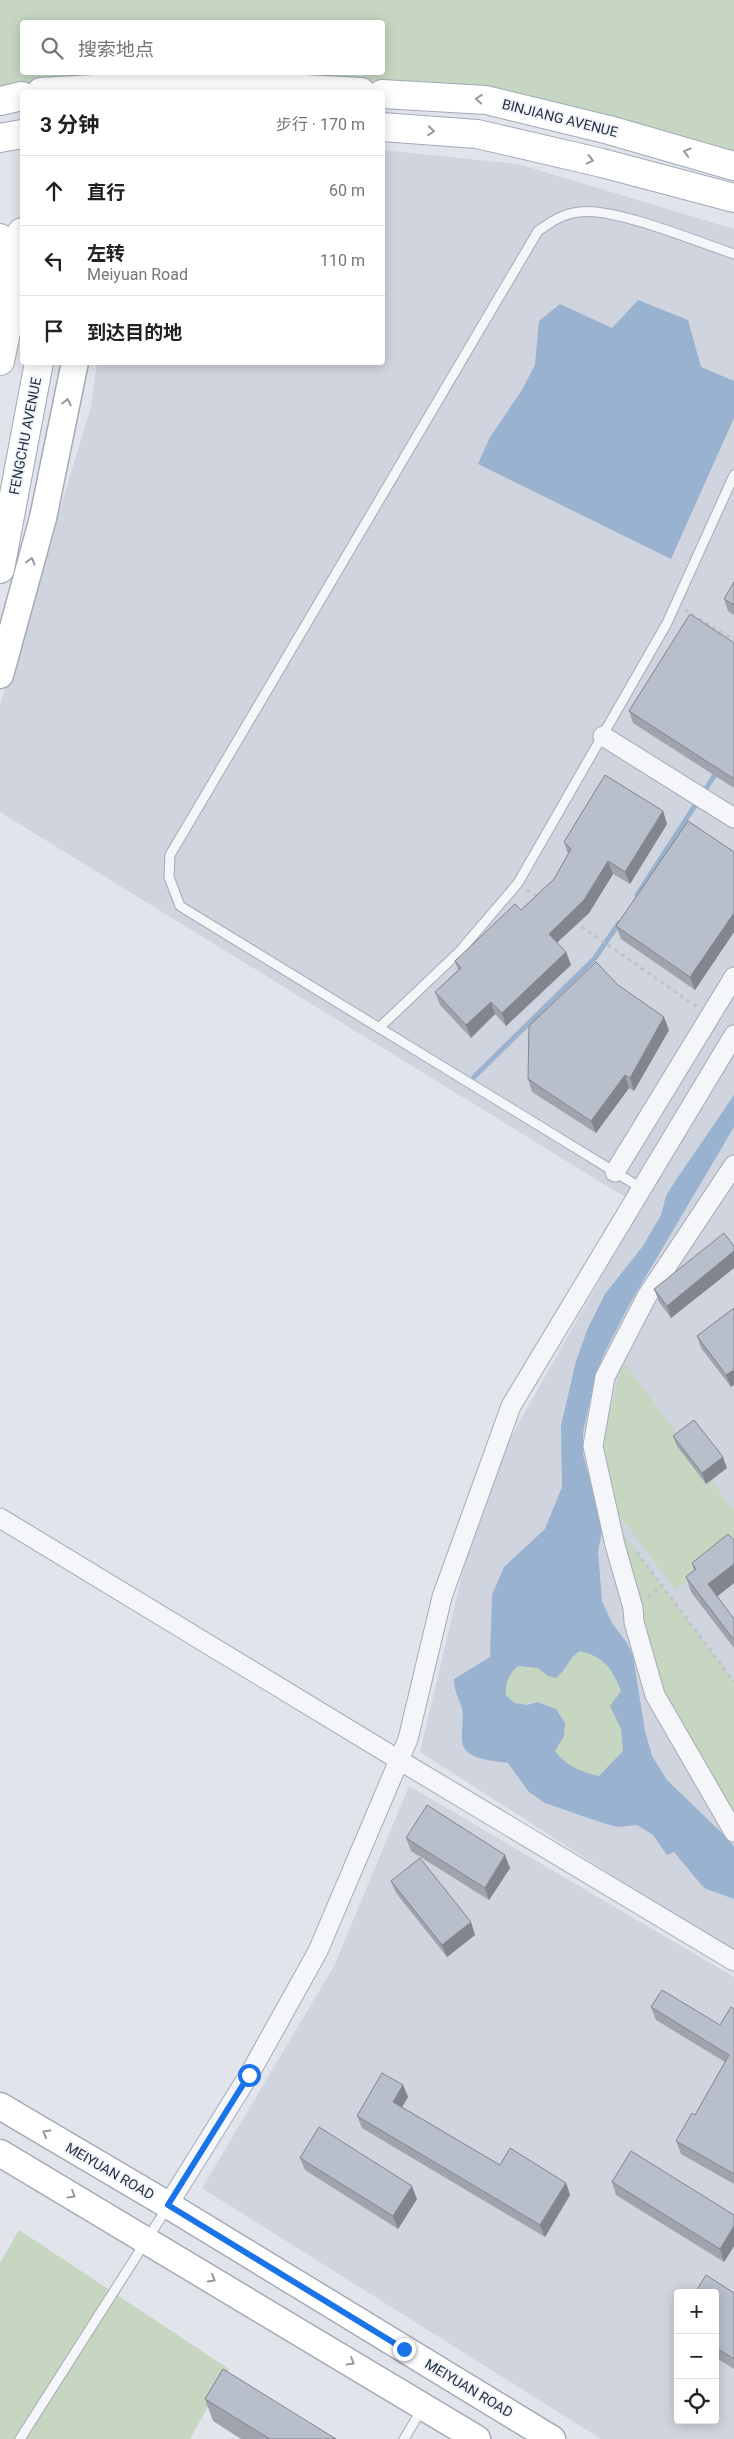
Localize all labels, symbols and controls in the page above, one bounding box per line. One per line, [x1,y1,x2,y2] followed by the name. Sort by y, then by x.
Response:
[20,20,385,75] search box
[38,34,66,62] icon: search
[78,38,154,61] text: 搜索地点
[475,94,483,105] one-way arrow
[500,96,620,140] street label: BINJIANG AVENUE
[40,113,99,137] text: 3 分钟
[276,115,365,134] text: 步行 · 170 m
[427,125,435,136] one-way arrow
[684,148,692,158] one-way arrow
[586,154,595,165] one-way arrow
[40,177,68,205] icon: ahead
[87,181,125,204] text: 直行
[329,181,365,200] text: 60 m
[87,242,125,265] text: 左转
[40,247,68,275] icon: left
[320,251,365,270] text: 110 m
[87,265,188,284] text: Meiyuan Road
[40,317,68,345] icon: arrive
[87,321,182,344] text: 到达目的地
[6,376,44,496] street label: FENGCHU AVENUE
[61,398,71,407] one-way arrow
[26,557,36,565] one-way arrow
[238,2064,261,2087] route start
[43,2130,52,2140] one-way arrow
[63,2139,157,2203] street label: MEIYUAN ROAD
[67,2189,76,2199] one-way arrow
[206,2272,215,2282] one-way arrow
[674,2289,719,2424] map controls
[674,2289,719,2334] button: +
[674,2334,719,2379] button: −
[393,2338,416,2361] route end
[345,2356,354,2366] one-way arrow
[422,2356,516,2420] street label: MEIYUAN ROAD
[674,2379,719,2424] button: locate

